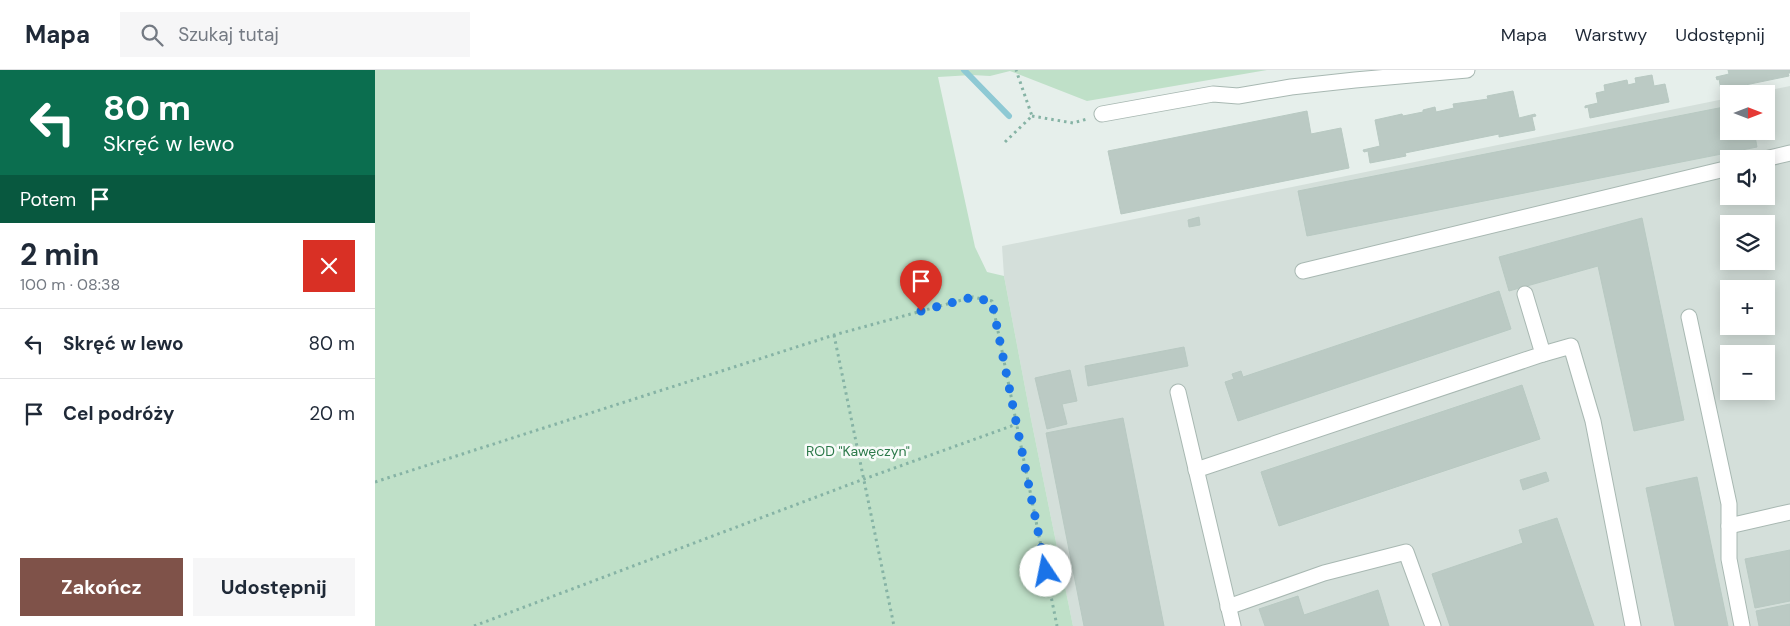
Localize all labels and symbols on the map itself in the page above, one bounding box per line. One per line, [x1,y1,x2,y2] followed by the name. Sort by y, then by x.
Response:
[1720,85,1775,140] north arrow
[900,260,942,311] pin
[806,442,910,460] park label: ROD "Kawęczyn"
[1019,544,1071,596] position arrow

